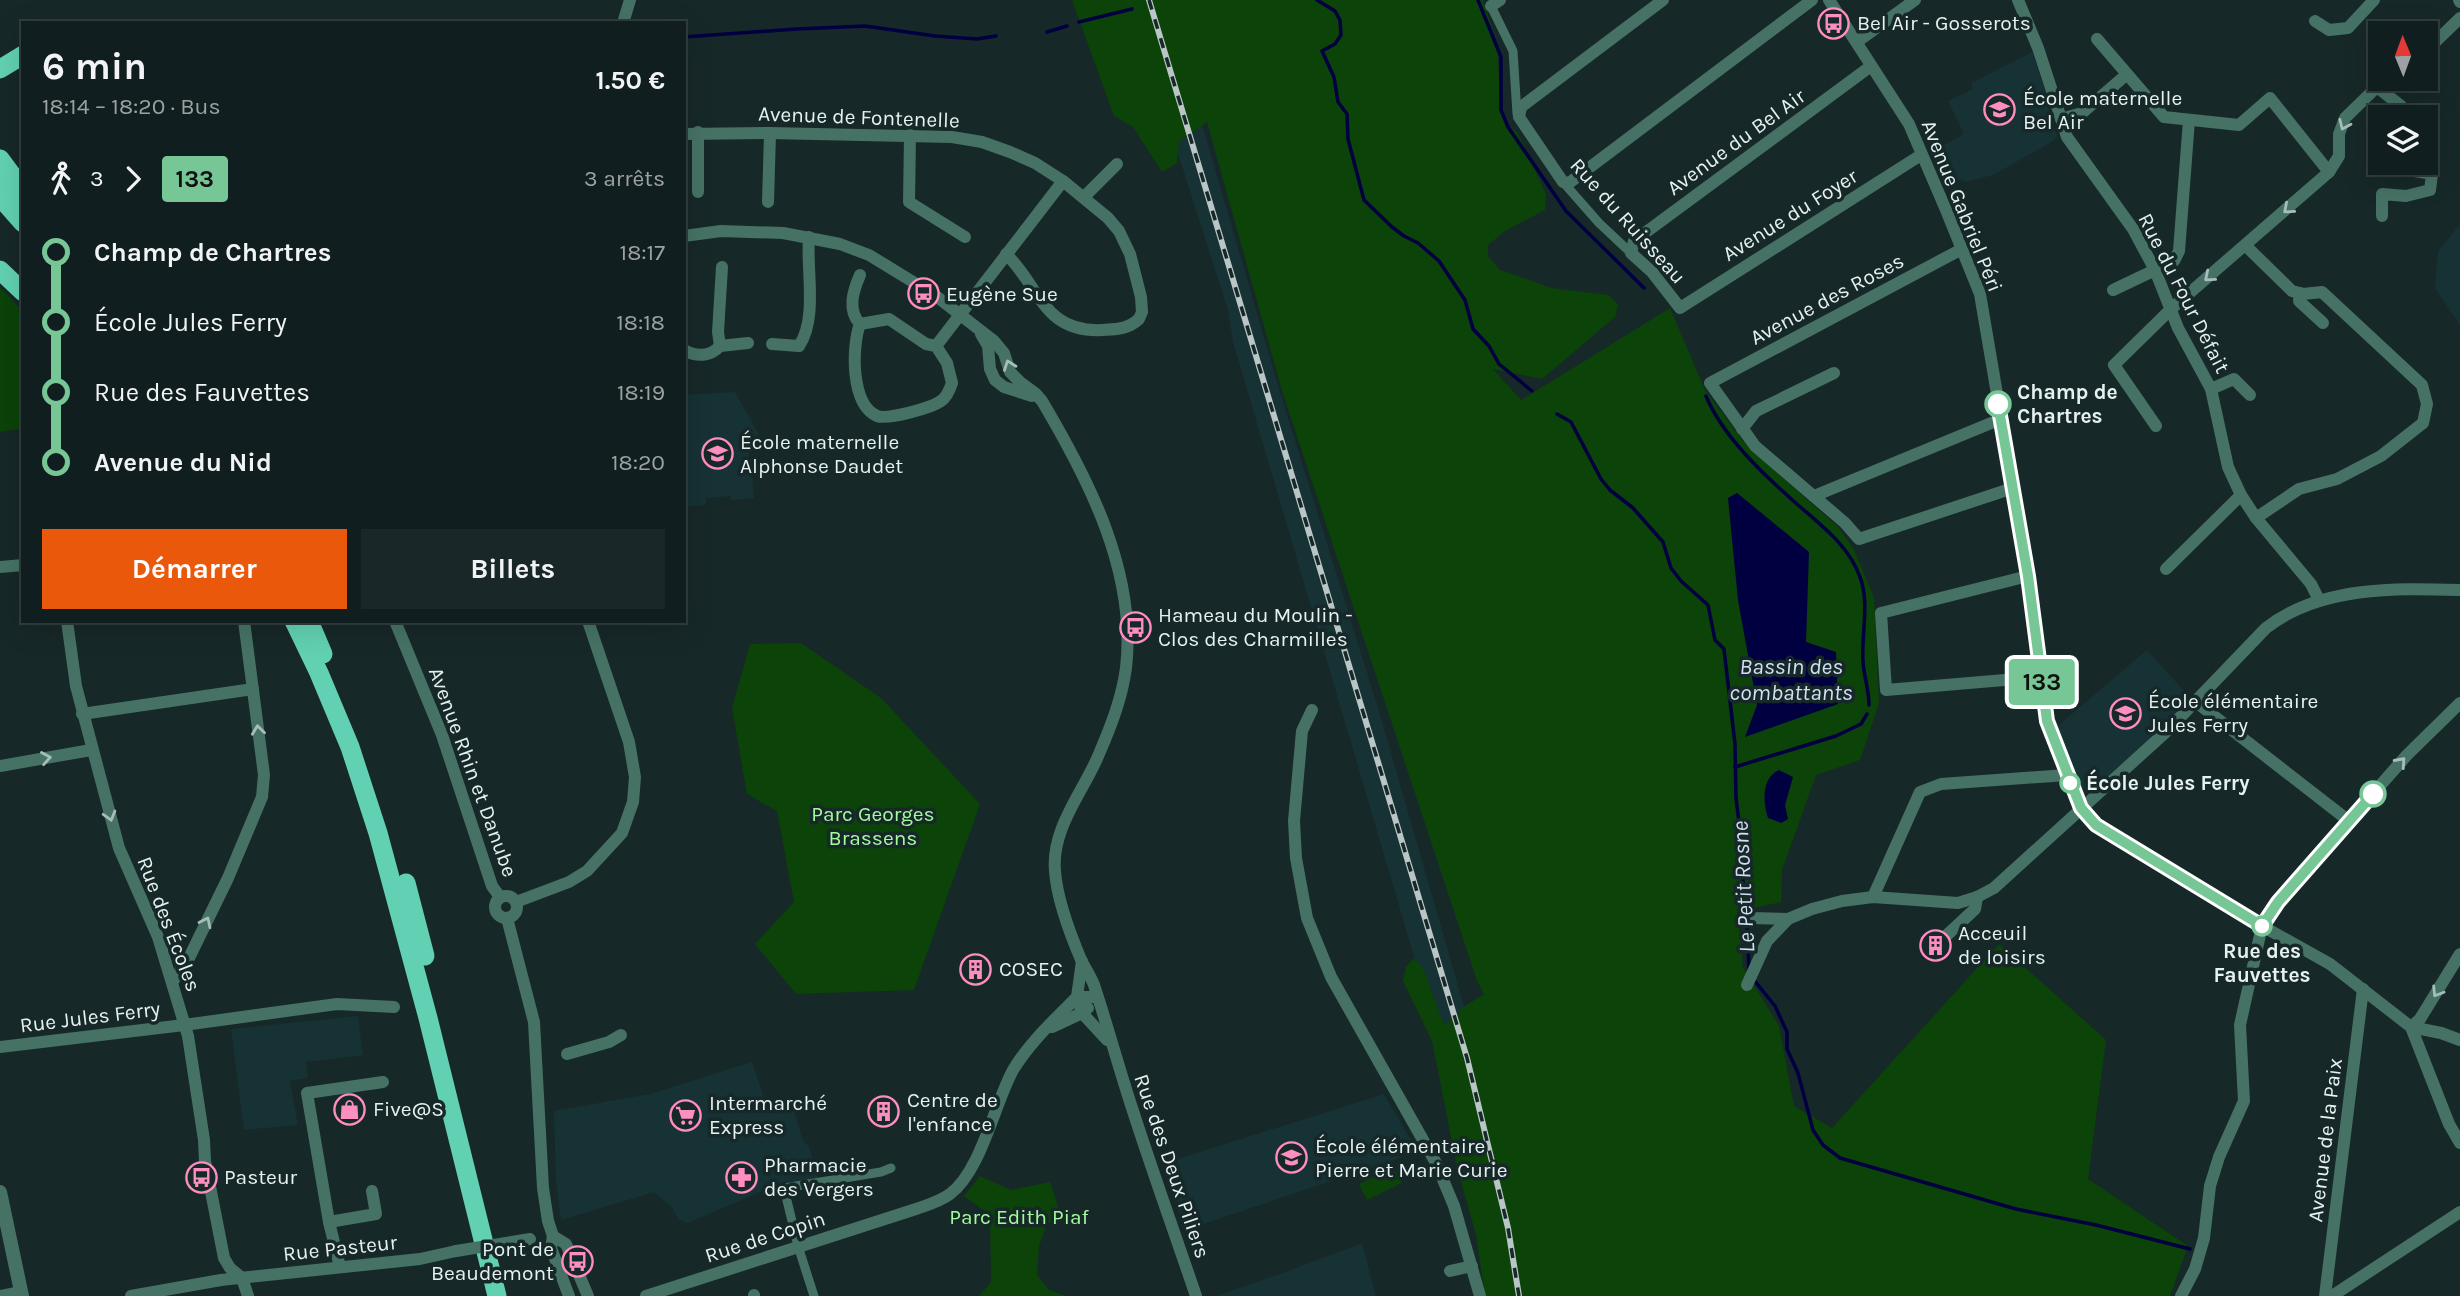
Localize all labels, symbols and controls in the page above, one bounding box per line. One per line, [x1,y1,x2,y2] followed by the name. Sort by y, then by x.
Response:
[1817,6,1851,40] bus stop icon: Bel Air - Gosserots
[1857,11,2031,35] place label: Bel Air - Gosserots
[2368,21,2438,91] north arrow
[2368,21,2438,175] map controls
[42,44,147,89] text: 6 min
[596,65,665,96] text: 1.50 €
[1662,84,1810,200] street label: Avenue du Bel Air
[2023,86,2182,134] place label: École maternelle Bel Air
[42,93,221,120] text: 18:14 – 18:20 · Bus
[1983,93,2017,127] school or university icon: École maternelle Bel Air
[758,101,960,133] street label: Avenue de Fontenelle
[2368,105,2438,175] button: layers
[1917,116,2007,296] street label: Avenue Gabriel Péri
[2338,118,2352,130] one-way arrow
[1565,153,1691,289] street label: Rue du Ruisseau
[42,160,80,198] icon: walk
[114,160,152,198] icon: forward
[1718,164,1862,266] street label: Avenue du Foyer
[90,165,104,192] text: 3
[176,165,214,193] text: 133
[584,165,665,192] text: 3 arrêts
[2283,201,2296,213] one-way arrow
[2133,209,2235,377] street label: Rue du Four Défait
[94,237,331,268] text: Champ de Chartres
[620,239,665,266] text: 18:17
[1746,248,1908,350] street label: Avenue des Roses
[2204,269,2217,281] one-way arrow
[906,277,940,311] bus stop icon: Eugène Sue
[946,282,1058,306] place label: Eugène Sue
[94,307,287,338] text: École Jules Ferry
[616,309,665,336] text: 18:18
[1003,359,1017,371] one-way arrow
[94,377,310,408] text: Rue des Fauvettes
[617,379,665,406] text: 18:19
[2017,380,2118,428] place label: Champ de Chartres
[1985,391,2011,417] marker: Champ de Chartres
[740,430,903,478] place label: École maternelle Alphonse Daudet
[700,437,734,471] school or university icon: École maternelle Alphonse Daudet
[94,447,272,478] text: Avenue du Nid
[611,449,665,476] text: 18:20
[42,529,347,609] button: Démarrer
[361,529,665,609] button: Billets
[1158,603,1353,651] place label: Hameau du Moulin - Clos des Charmilles
[1118,610,1152,644] bus stop icon: Hameau du Moulin - Clos des Charmilles
[1729,653,1853,706] water label: Bassin des combattants
[2002,659,2082,705] line badge: 133
[424,664,522,880] street label: Avenue Rhin et Danube
[2023,668,2061,696] text: 133
[2148,689,2318,737] place label: École élémentaire Jules Ferry
[2108,696,2142,730] school or university icon: École élémentaire Jules Ferry
[250,724,265,735] one-way arrow
[40,751,52,766] one-way arrow
[2392,758,2405,771] one-way arrow
[2086,769,2250,795] place label: École Jules Ferry
[2060,773,2080,793] marker: École Jules Ferry
[2360,781,2386,807] unlabelled marker
[811,802,935,850] park label: Parc Georges Brassens
[101,810,116,822] one-way arrow
[1727,820,1760,954] water label: Le Petit Rosne
[132,853,206,995] street label: Rue des Écoles
[2252,916,2272,936] marker: Rue des Fauvettes
[198,917,212,929] one-way arrow
[1958,921,2046,969] place label: Acceuil de loisirs
[1918,928,1952,962] building icon: Acceuil de loisirs
[2213,939,2311,987] place label: Rue des Fauvettes
[959,952,993,986] building icon: COSEC
[999,957,1063,981] place label: COSEC
[2432,984,2445,997] one-way arrow
[18,996,162,1038] street label: Rue Jules Ferry
[2303,1056,2347,1223] street label: Avenue de la Paix
[1129,1071,1215,1261] street label: Rue des Deux Piliers
[907,1088,998,1136] place label: Centre de l'enfance
[709,1091,827,1139] place label: Intermarché Express
[333,1092,367,1126] shop icon: Five@S
[867,1095,901,1129] building icon: Centre de l'enfance
[373,1097,444,1121] place label: Five@S
[669,1098,703,1132] supermarket icon: Intermarché Express
[1315,1134,1507,1182] place label: École élémentaire Pierre et Marie Curie
[1275,1141,1309,1175] school or university icon: École élémentaire Pierre et Marie Curie
[764,1153,874,1201] place label: Pharmacie des Vergers
[184,1160,218,1194] bus stop icon: Pasteur
[724,1160,758,1194] pharmacy icon: Pharmacie des Vergers
[224,1165,298,1189] place label: Pasteur
[949,1205,1089,1229] park label: Parc Edith Piaf
[702,1206,828,1268] street label: Rue de Copin
[282,1230,399,1266] street label: Rue Pasteur
[431,1237,554,1285] place label: Pont de Beaudemont
[560,1244,594,1278] bus stop icon: Pont de Beaudemont

